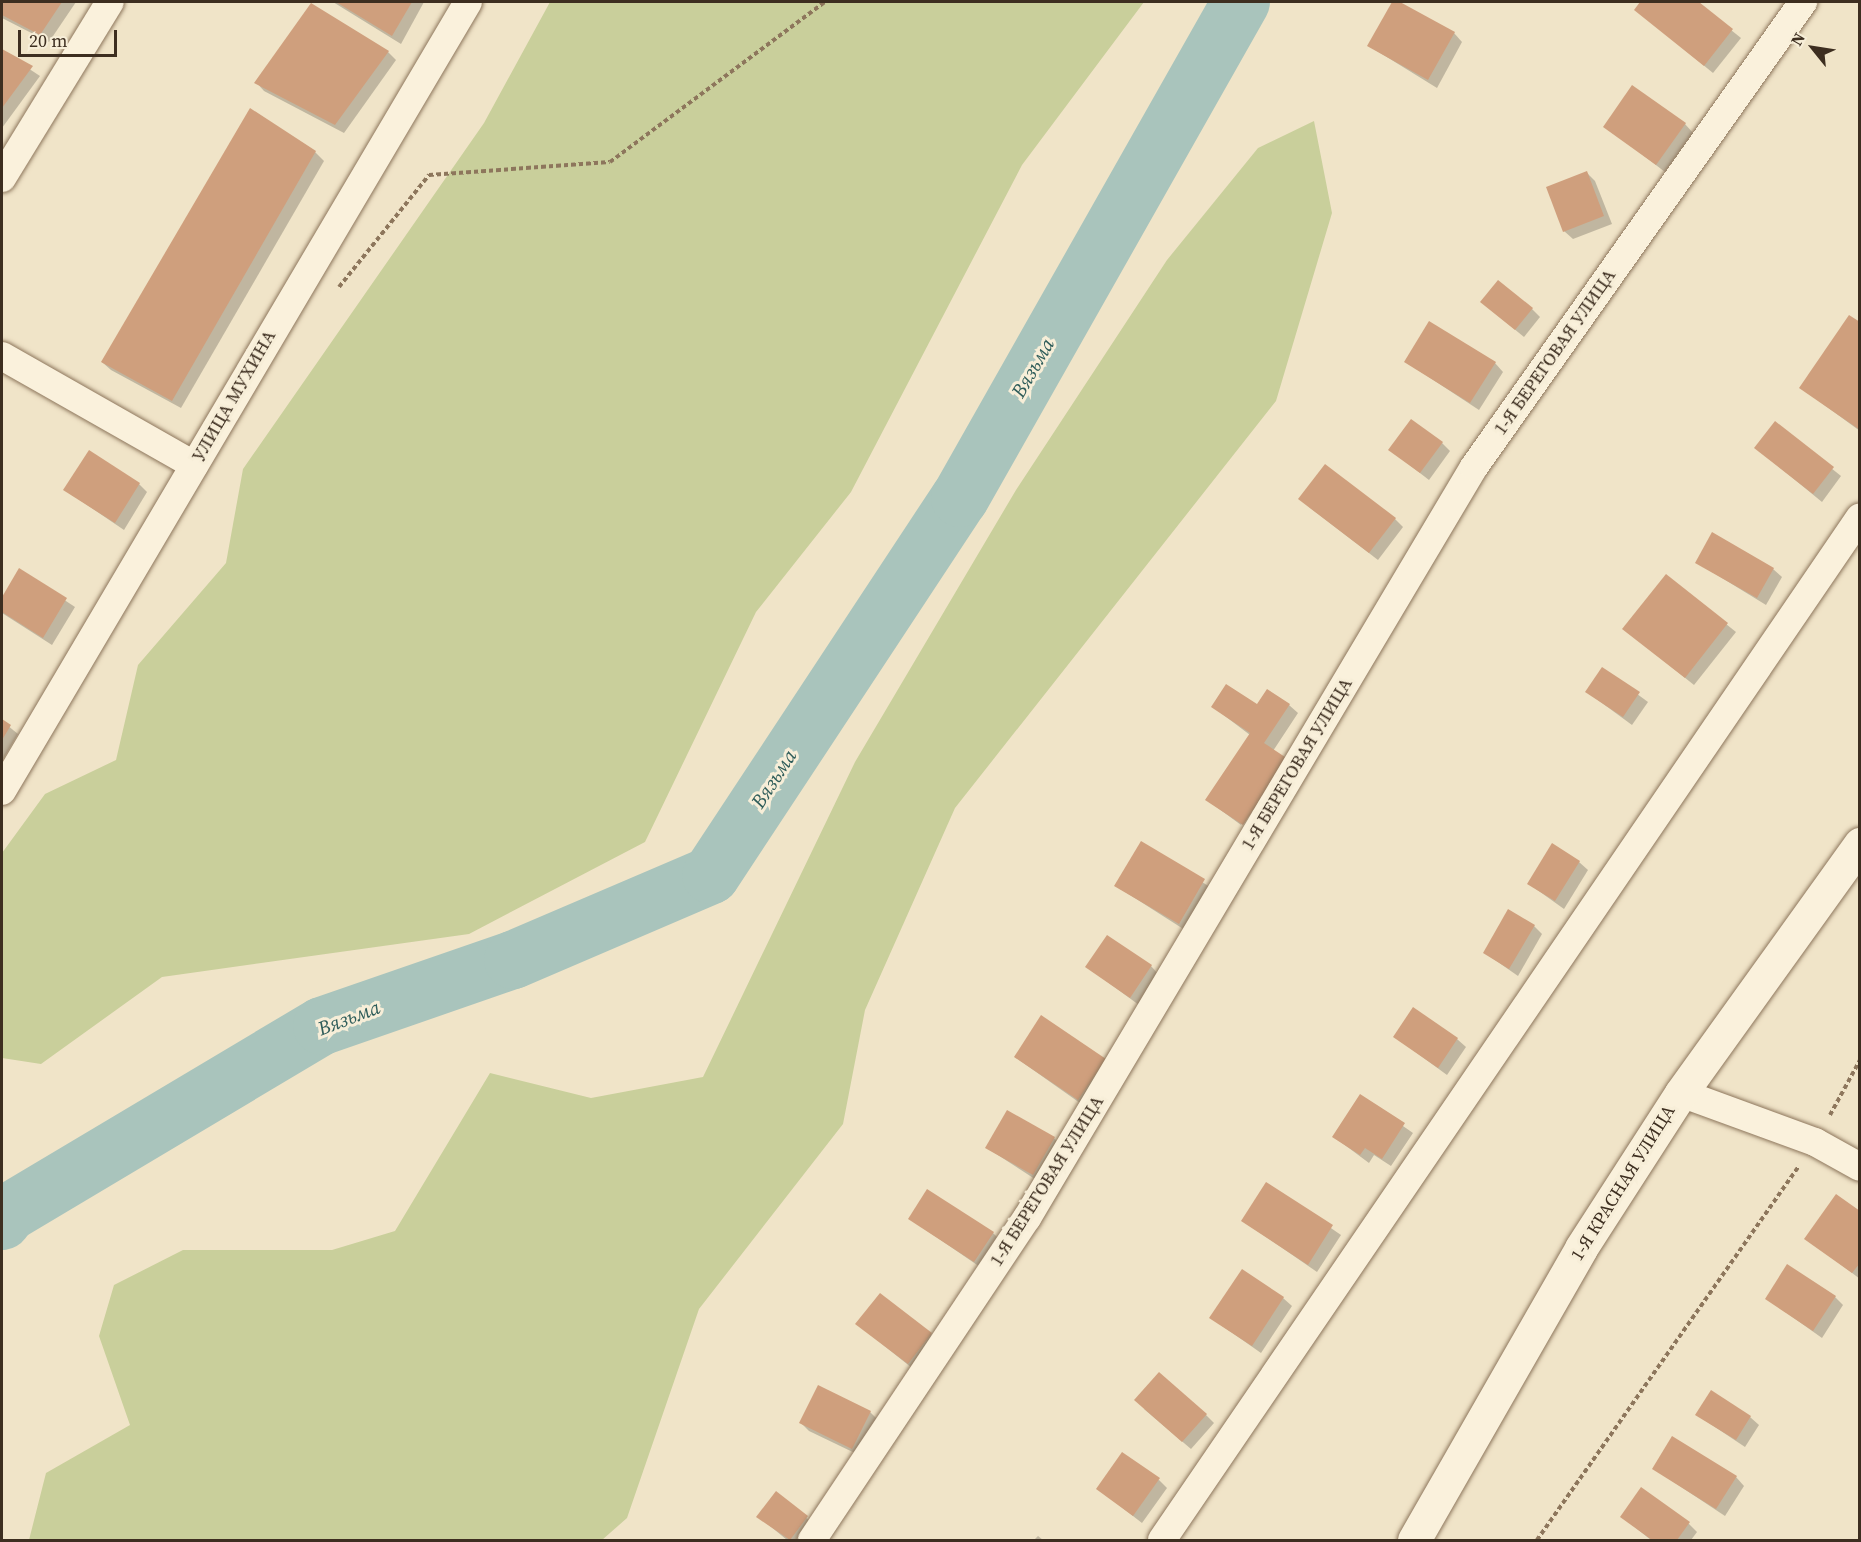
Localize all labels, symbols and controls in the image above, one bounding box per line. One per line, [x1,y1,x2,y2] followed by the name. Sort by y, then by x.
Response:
[21,18,120,56] scale bar
[1783,18,1843,78] north arrow
[29,28,67,53] text: 20 m
[1785,28,1810,50] text: N
[1490,265,1620,439] street label: 1-Я БЕРЕГОВАЯ УЛИЦА
[188,326,280,466] street label: УЛИЦА МУХИНА
[1006,334,1060,402] water label: Вязьма
[1237,674,1357,854] street label: 1-Я БЕРЕГОВАЯ УЛИЦА
[746,745,802,813] water label: Вязьма
[314,995,384,1041] water label: Вязьма
[986,1092,1108,1270] street label: 1-Я БЕРЕГОВАЯ УЛИЦА
[1566,1101,1680,1265] street label: 1-Я КРАСНАЯ УЛИЦА

